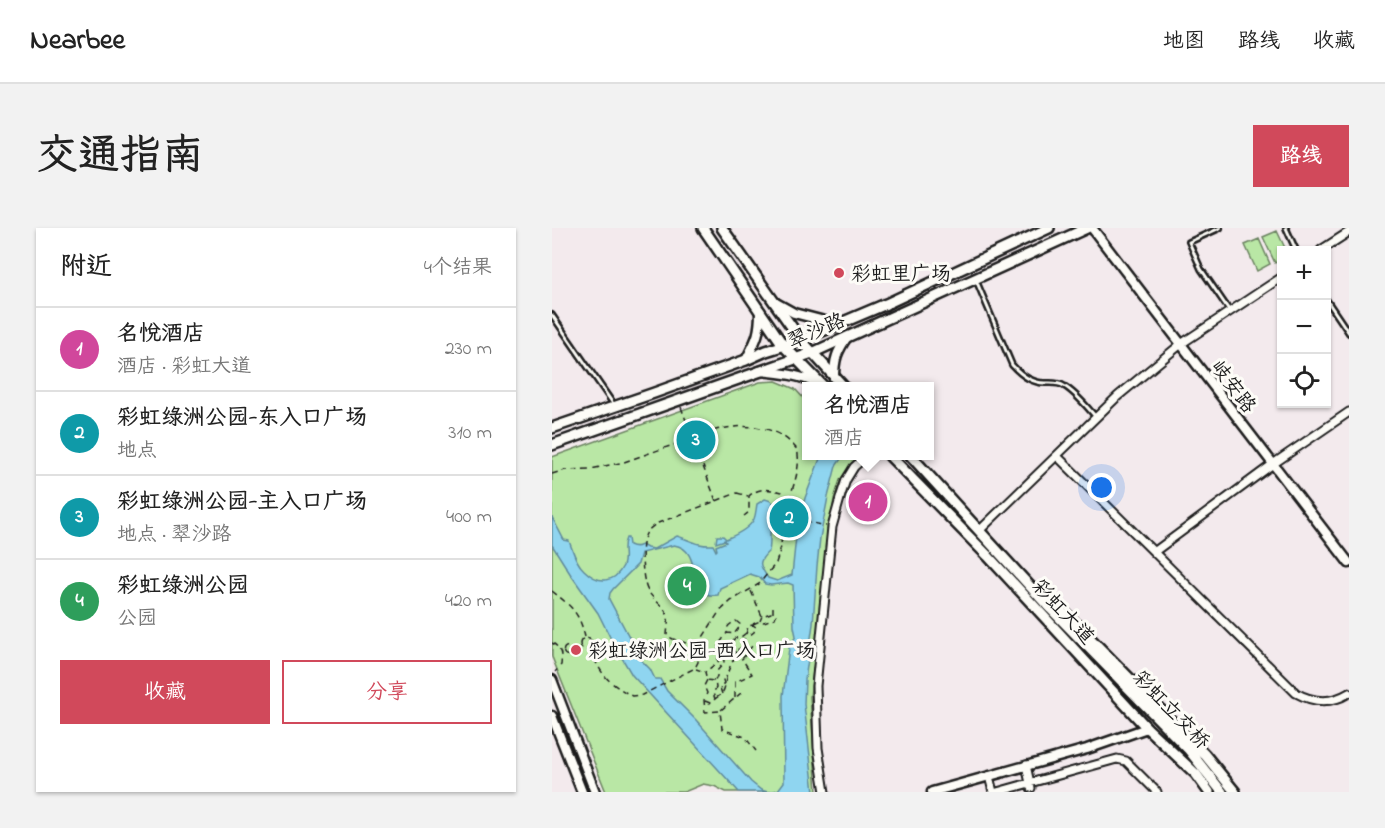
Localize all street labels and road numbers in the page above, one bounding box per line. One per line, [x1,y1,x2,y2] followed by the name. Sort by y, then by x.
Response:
[784,307,851,357] street label: 翠沙路
[1202,355,1262,421] street label: 岐安路
[1024,574,1100,652] street label: 彩虹大道
[1125,665,1215,757] street label: 彩虹立交桥

